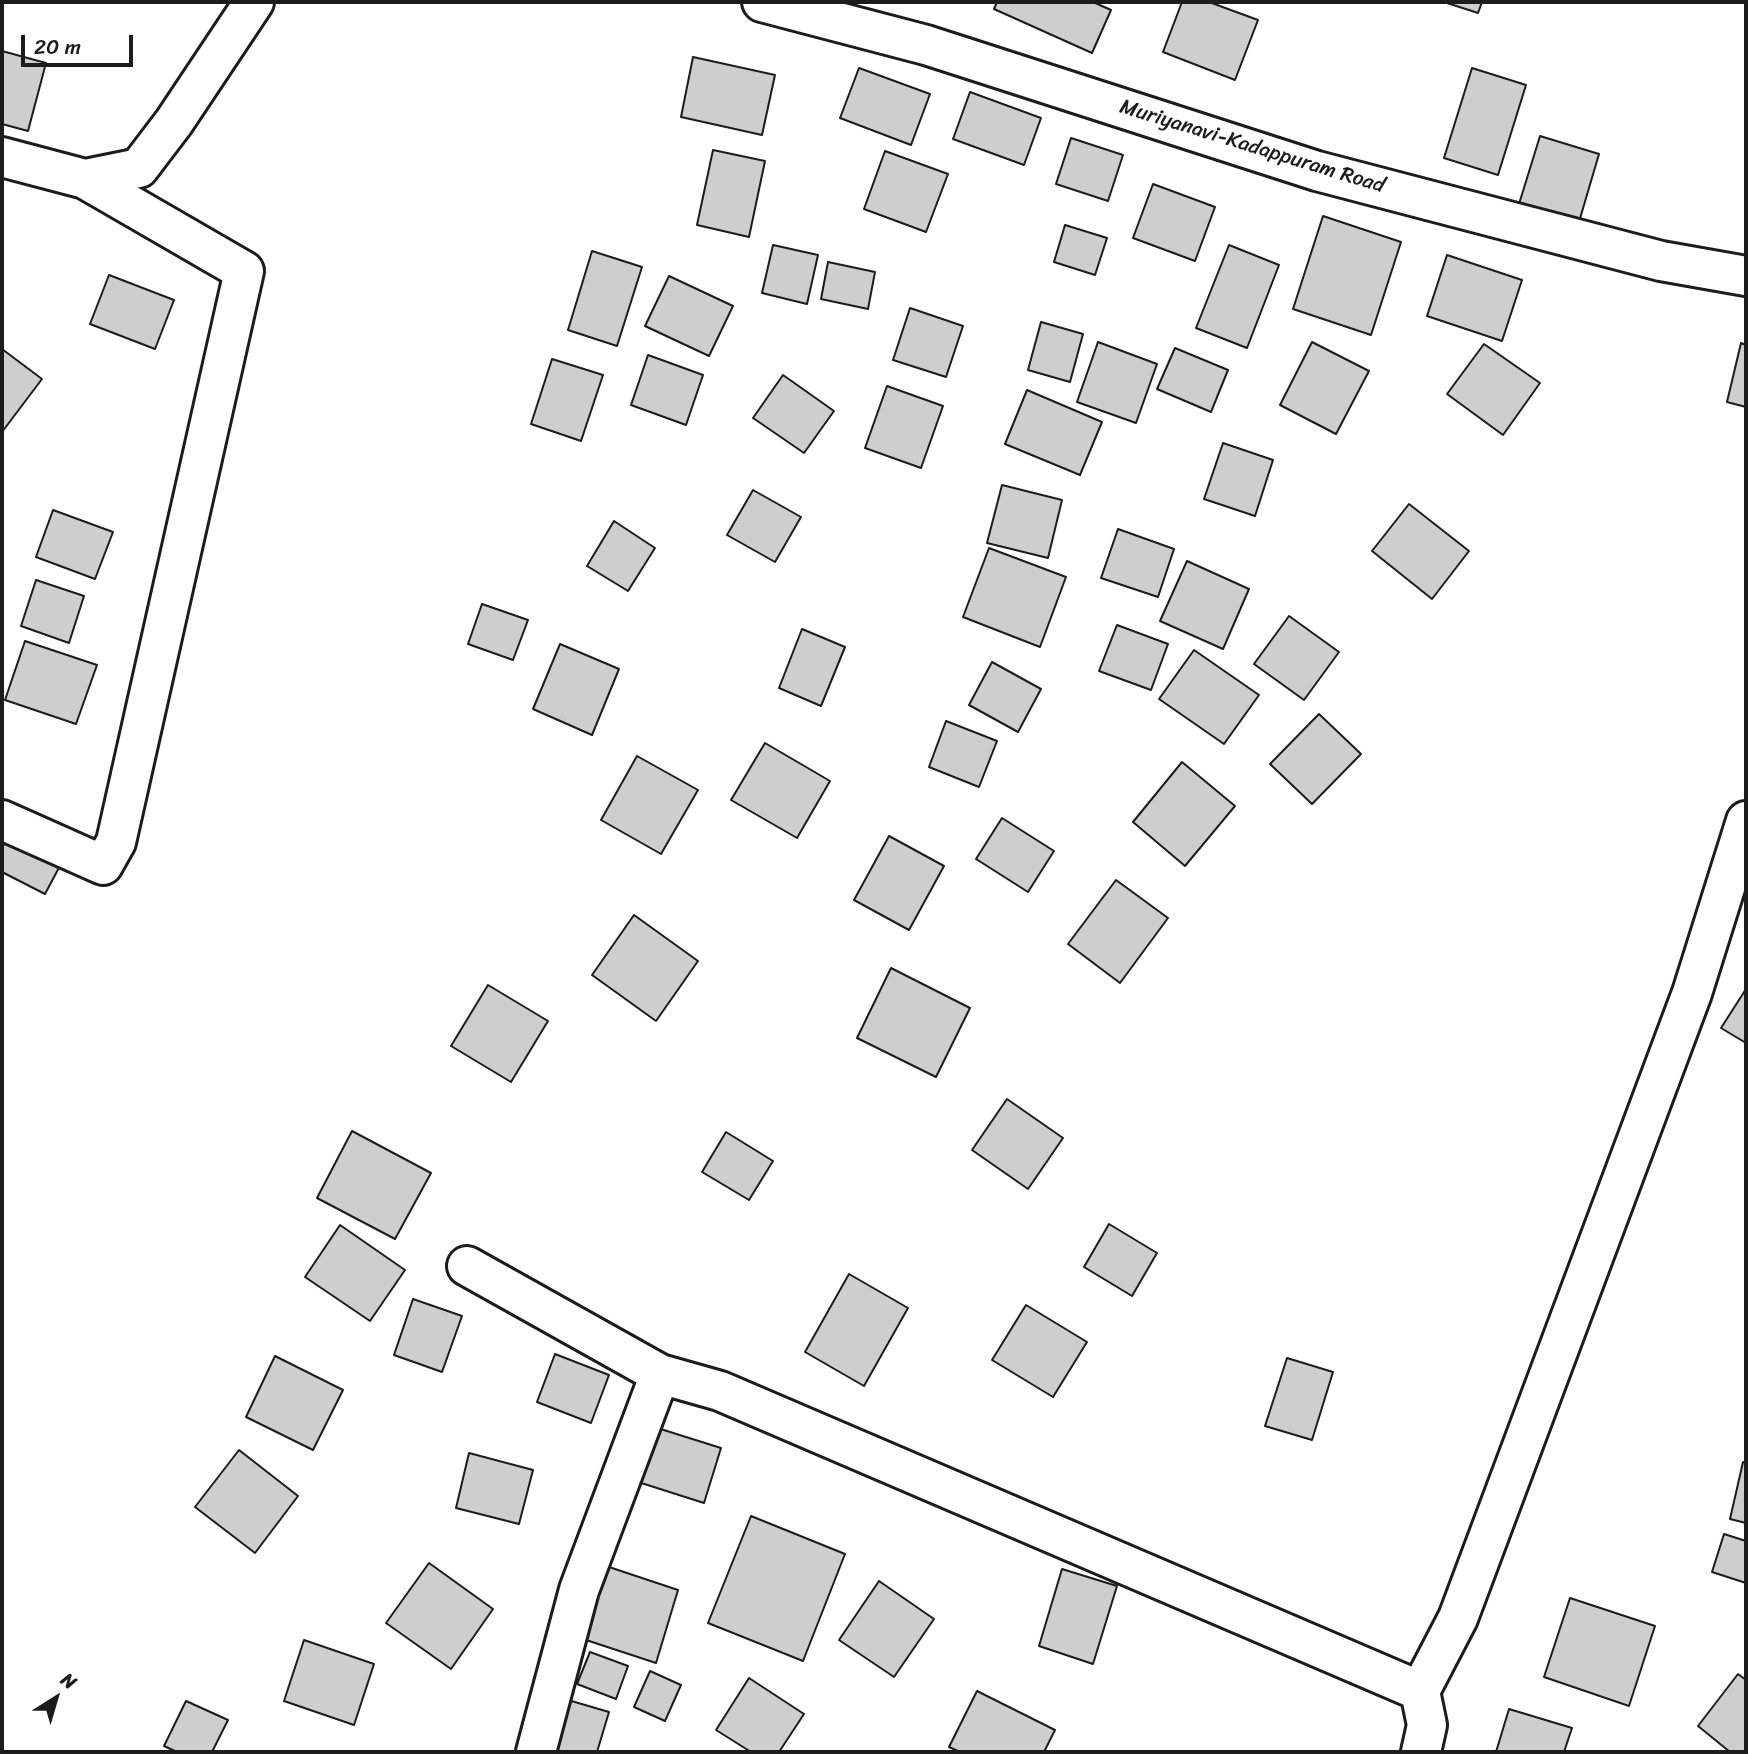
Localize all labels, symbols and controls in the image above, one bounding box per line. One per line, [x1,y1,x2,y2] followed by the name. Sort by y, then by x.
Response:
[24,21,136,65] scale bar
[34,28,81,66] text: 20 m
[1117,95,1387,199] street label: Muriyanavi-Kadappuram Road
[21,1663,91,1733] north arrow
[54,1664,84,1698] text: N

